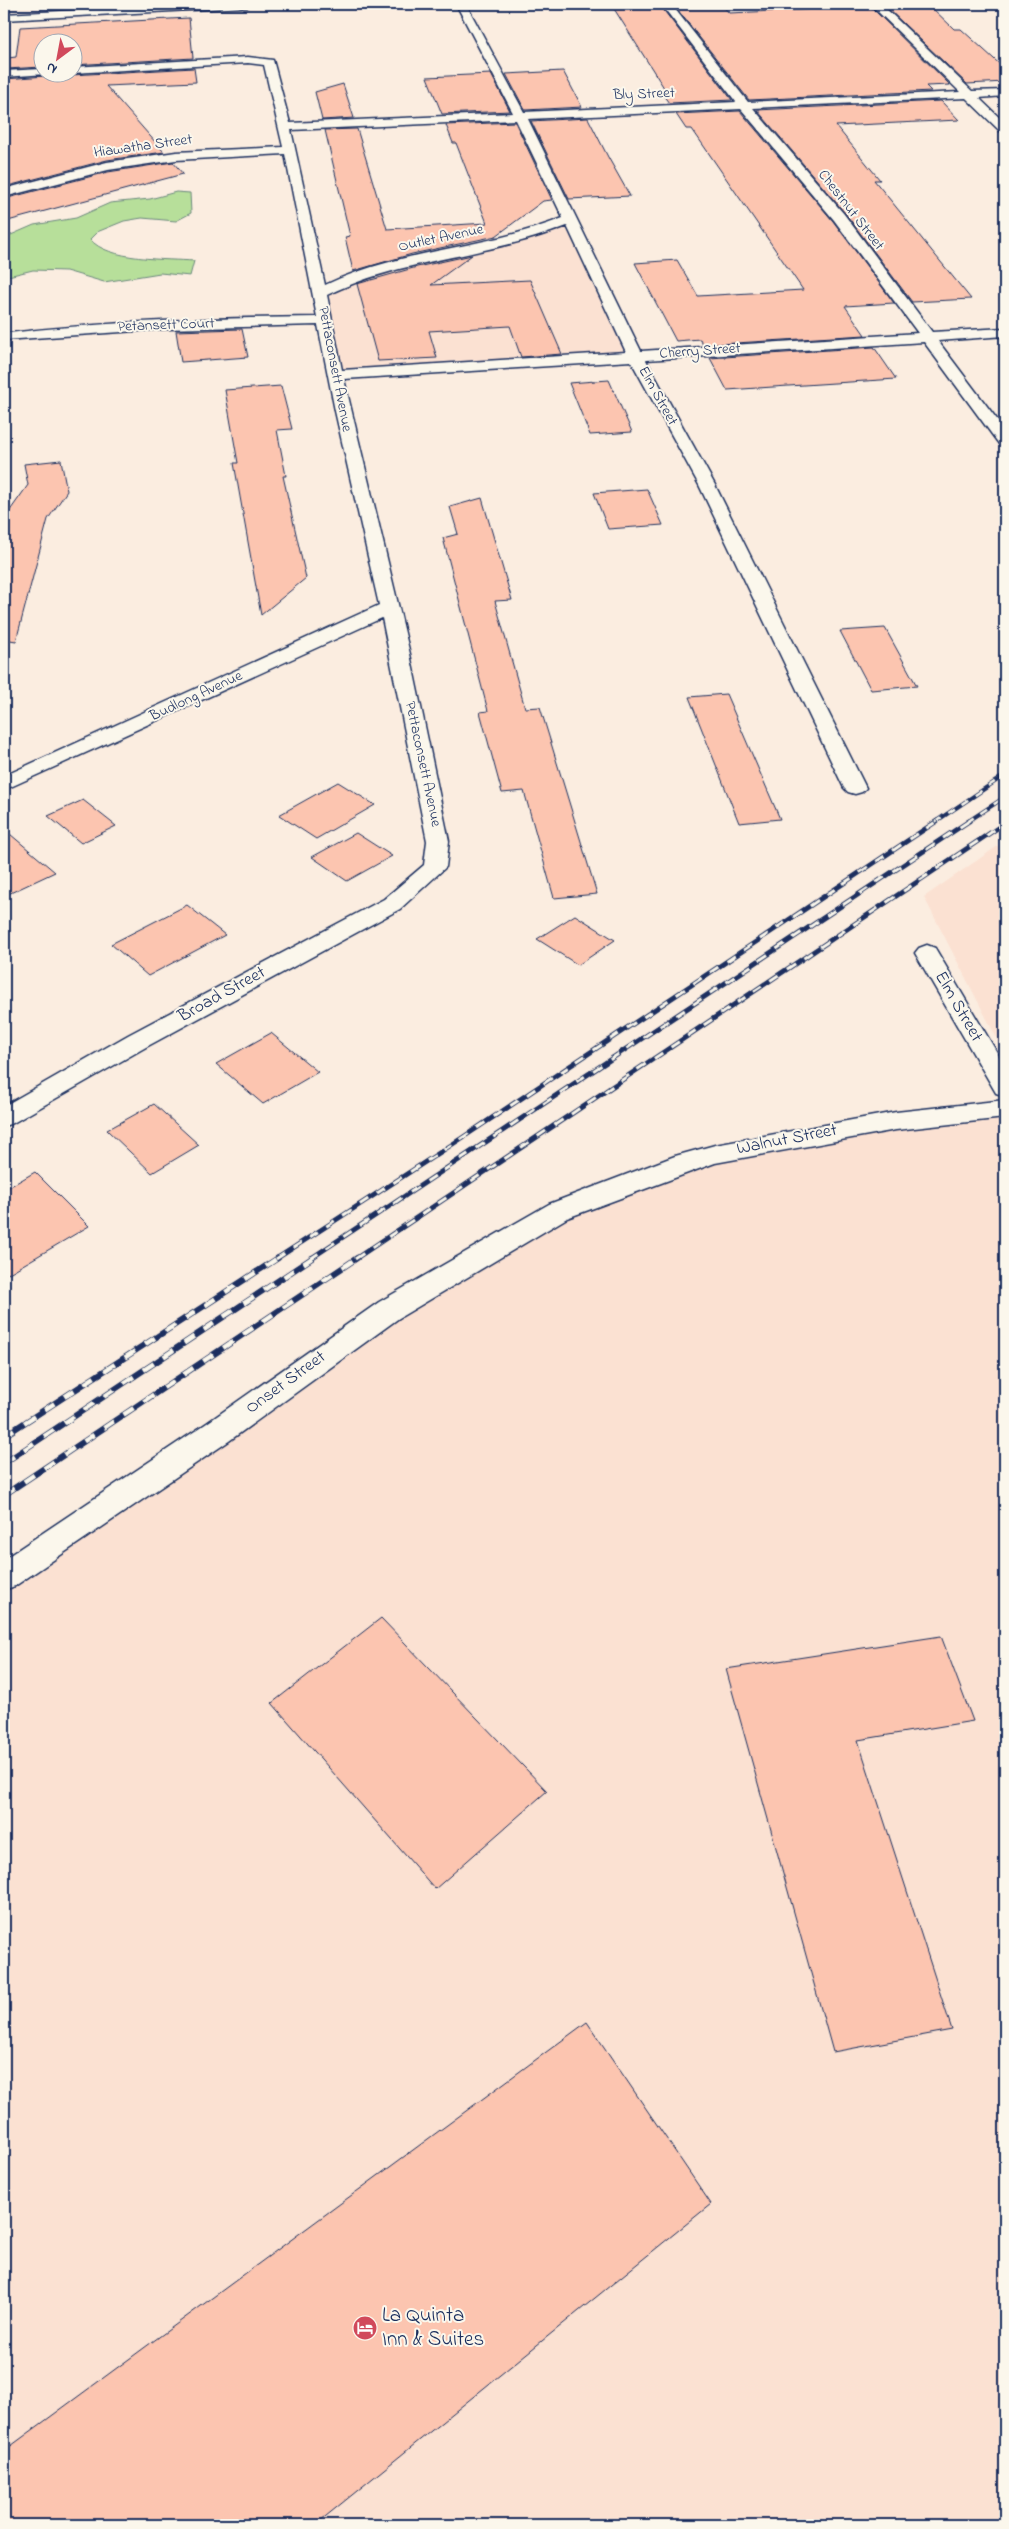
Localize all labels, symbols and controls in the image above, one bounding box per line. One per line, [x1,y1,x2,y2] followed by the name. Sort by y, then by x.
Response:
[32,32,82,82] north arrow
[42,56,61,79] text: N
[612,82,675,107] street label: Bly Street
[92,128,194,164] street label: Hiawatha Street
[812,165,890,255] street label: Chestnut Street
[396,218,486,258] street label: Outlet Avenue
[312,304,358,434] street label: Pettaconsett Avenue
[117,312,215,338] street label: Petansett Court
[659,337,741,366] street label: Cherry Street
[633,362,683,430] street label: Elm Street
[145,665,247,728] street label: Budlong Avenue
[399,699,447,829] street label: Pettaconsett Avenue
[173,960,271,1030] street label: Broad Street
[927,967,989,1047] street label: Elm Street
[735,1118,839,1162] street label: Walnut Street
[240,1345,332,1421] street label: Onset Street
[382,2301,484,2355] place label: La Quinta Inn & Suites
[352,2315,378,2341] hotel icon: La Quinta Inn & Suites

